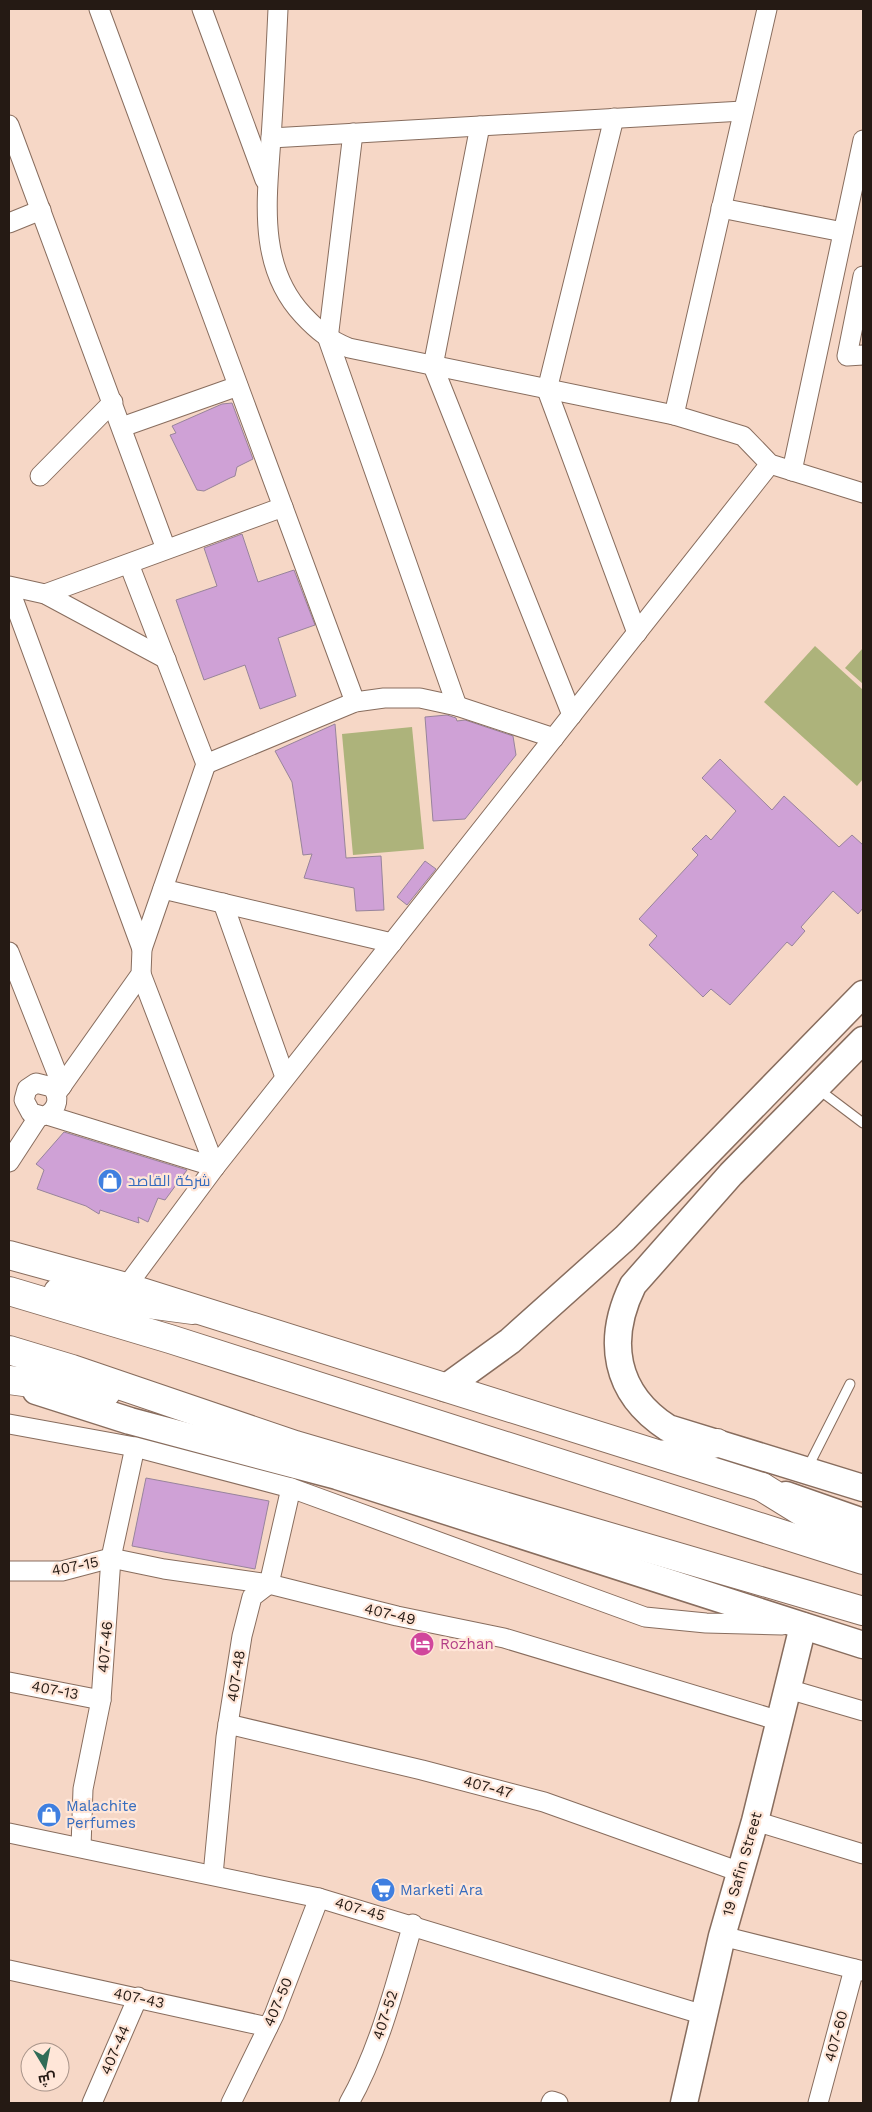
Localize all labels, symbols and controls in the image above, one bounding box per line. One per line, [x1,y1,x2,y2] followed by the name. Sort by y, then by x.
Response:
[97,1168,123,1194] shop icon: شركة القاصد
[128,1172,210,1190] place label: شركة القاصد
[50,1553,100,1579] street label: 407-15
[363,1599,417,1629] street label: 407-49
[94,1620,116,1674] street label: 407-46
[409,1631,435,1657] hotel icon: Rozhan
[440,1635,494,1653] place label: Rozhan
[223,1649,249,1703] street label: 407-48
[30,1677,80,1703] street label: 407-13
[461,1772,515,1802] street label: 407-47
[66,1797,137,1832] place label: Malachite Perfumes
[36,1802,62,1828] shop icon: Malachite Perfumes
[719,1809,766,1918] street label: 19 Safin Street
[370,1877,396,1903] supermarket icon: Marketi Ara
[400,1881,484,1899] place label: Marketi Ara
[333,1893,387,1925] street label: 407-45
[260,1975,296,2029] street label: 407-50
[112,1984,166,2012] street label: 407-43
[369,1988,401,2042] street label: 407-52
[821,2009,851,2063] street label: 407-60
[97,2023,133,2077] street label: 407-44
[20,2042,70,2092] north arrow
[37,2069,57,2089] text: ش

